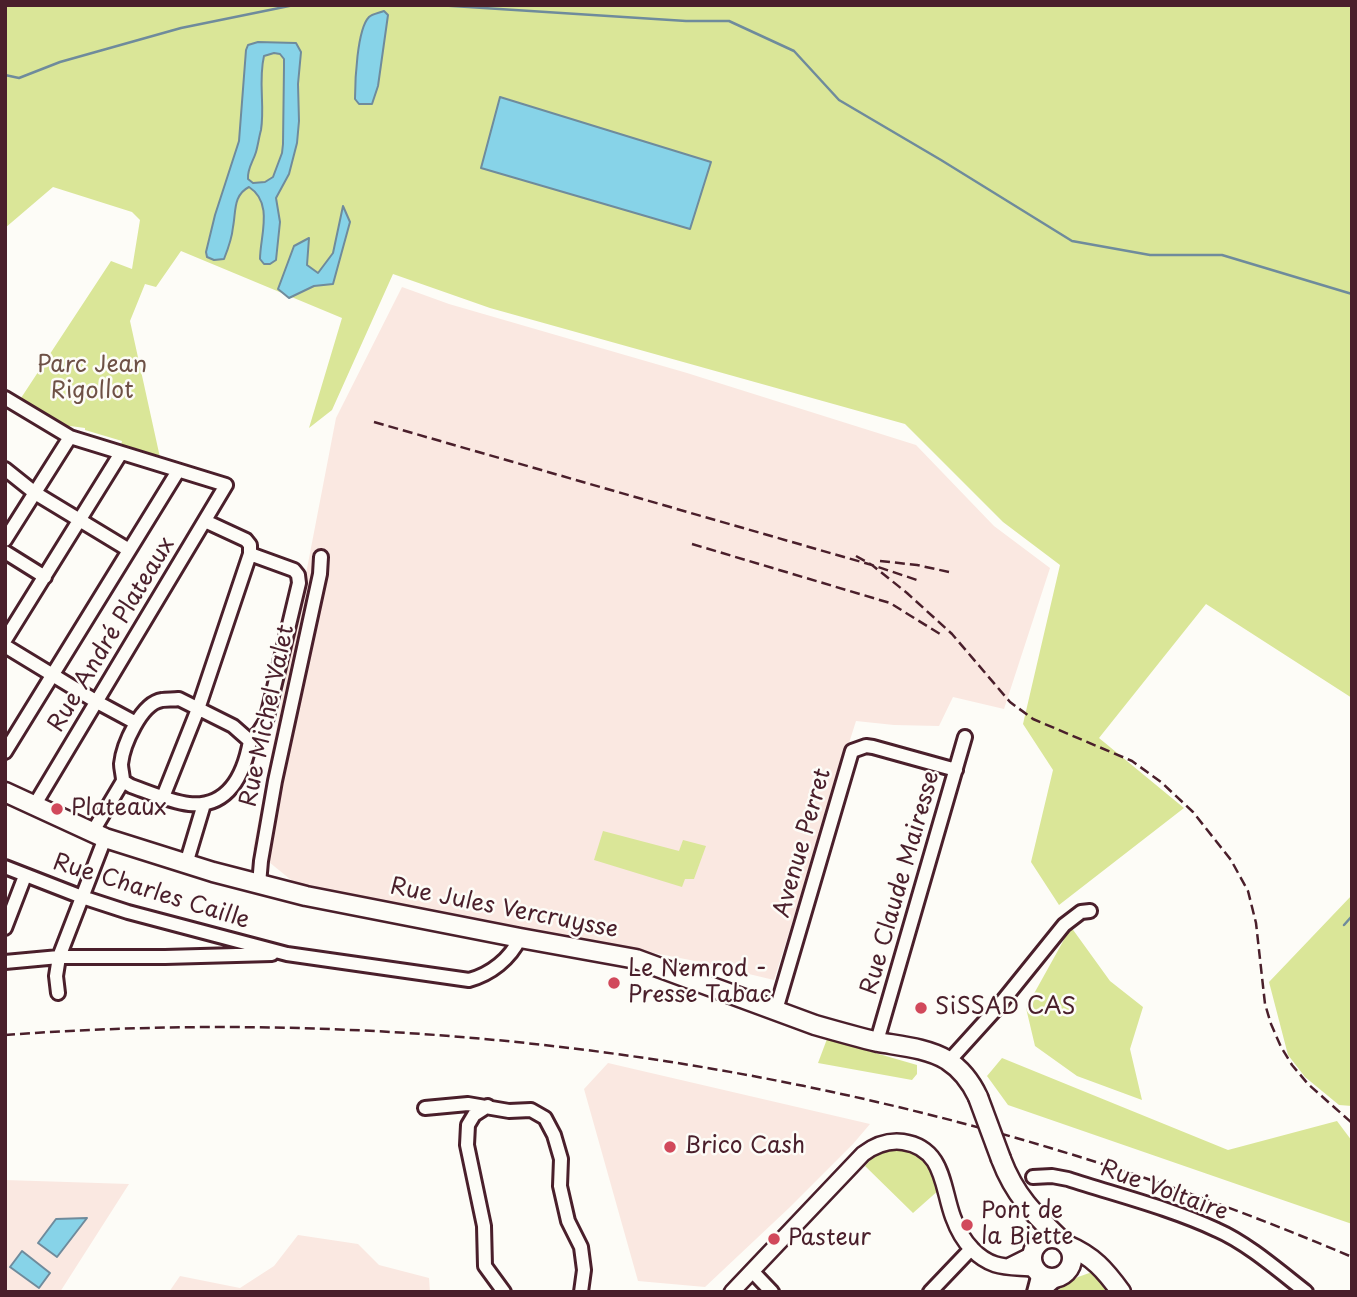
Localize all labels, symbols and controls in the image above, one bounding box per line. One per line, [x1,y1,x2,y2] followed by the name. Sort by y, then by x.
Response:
[37,352,147,406] park label: Parc Jean Rigollot
[43,533,181,737] street label: Rue André Plateaux
[235,622,301,810] street label: Rue Michel Valet
[769,765,837,921] street label: Avenue Perret
[856,768,946,998] street label: Rue Claude Mairesse
[71,795,167,823] place label: Plateaux
[49,801,65,817] marker: Plateaux
[49,849,253,935] street label: Rue Charles Caille
[388,873,620,945] street label: Rue Jules Vercruysse
[628,956,772,1010] place label: Le Nemrod - Presse Tabac
[606,975,622,991] marker: Le Nemrod - Presse Tabac
[935,994,1076,1022] place label: SiSSAD CAS
[913,1000,929,1016] marker: SiSSAD CAS
[684,1133,805,1161] place label: Brico Cash
[662,1139,678,1155] marker: Brico Cash
[1096,1155,1232,1227] street label: Rue Voltaire
[981,1198,1073,1252] place label: Pont de la Biette
[959,1217,975,1233] marker: Pont de la Biette
[788,1225,871,1253] place label: Pasteur
[766,1231,782,1247] marker: Pasteur

